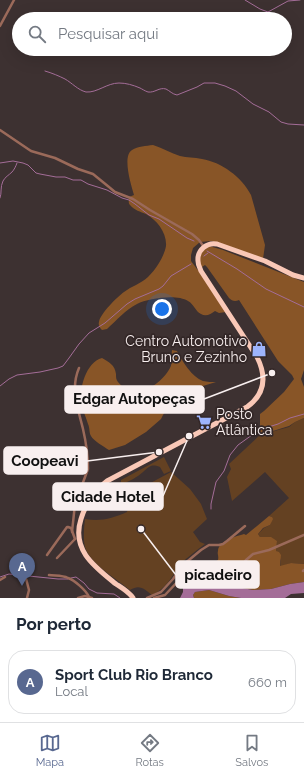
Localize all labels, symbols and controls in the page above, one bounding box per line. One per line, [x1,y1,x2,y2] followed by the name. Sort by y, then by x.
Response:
[12,12,292,56] search box
[26,23,48,45] icon: search
[58,25,158,43] text: Pesquisar aqui
[152,299,172,319] your location
[125,333,247,365] place label: Centro Automotivo Bruno e Zezinho
[250,340,268,358] shop icon: Centro Automotivo Bruno e Zezinho
[65,386,204,413] callout: Edgar Autopeças
[73,390,195,408] text: Edgar Autopeças
[216,406,272,438] place label: Posto Atlântica
[195,413,213,431] supermarket icon: Posto Atlântica
[4,447,87,474] callout: Coopeavi
[11,452,79,470] text: Coopeavi
[53,483,163,510] callout: Cidade Hotel
[61,488,155,506] text: Cidade Hotel
[9,553,35,586] pin: A
[176,561,259,588] callout: picadeiro
[184,566,252,584] text: picadeiro
[16,614,91,634] text: Por perto
[55,666,213,684] text: Sport Club Rio Branco
[26,675,34,690] text: A
[248,675,287,690] text: 660 m
[55,684,88,699] text: Local
[36,732,64,769] tab: Mapa
[135,732,164,769] tab: Rotas
[235,732,268,769] tab: Salvos

